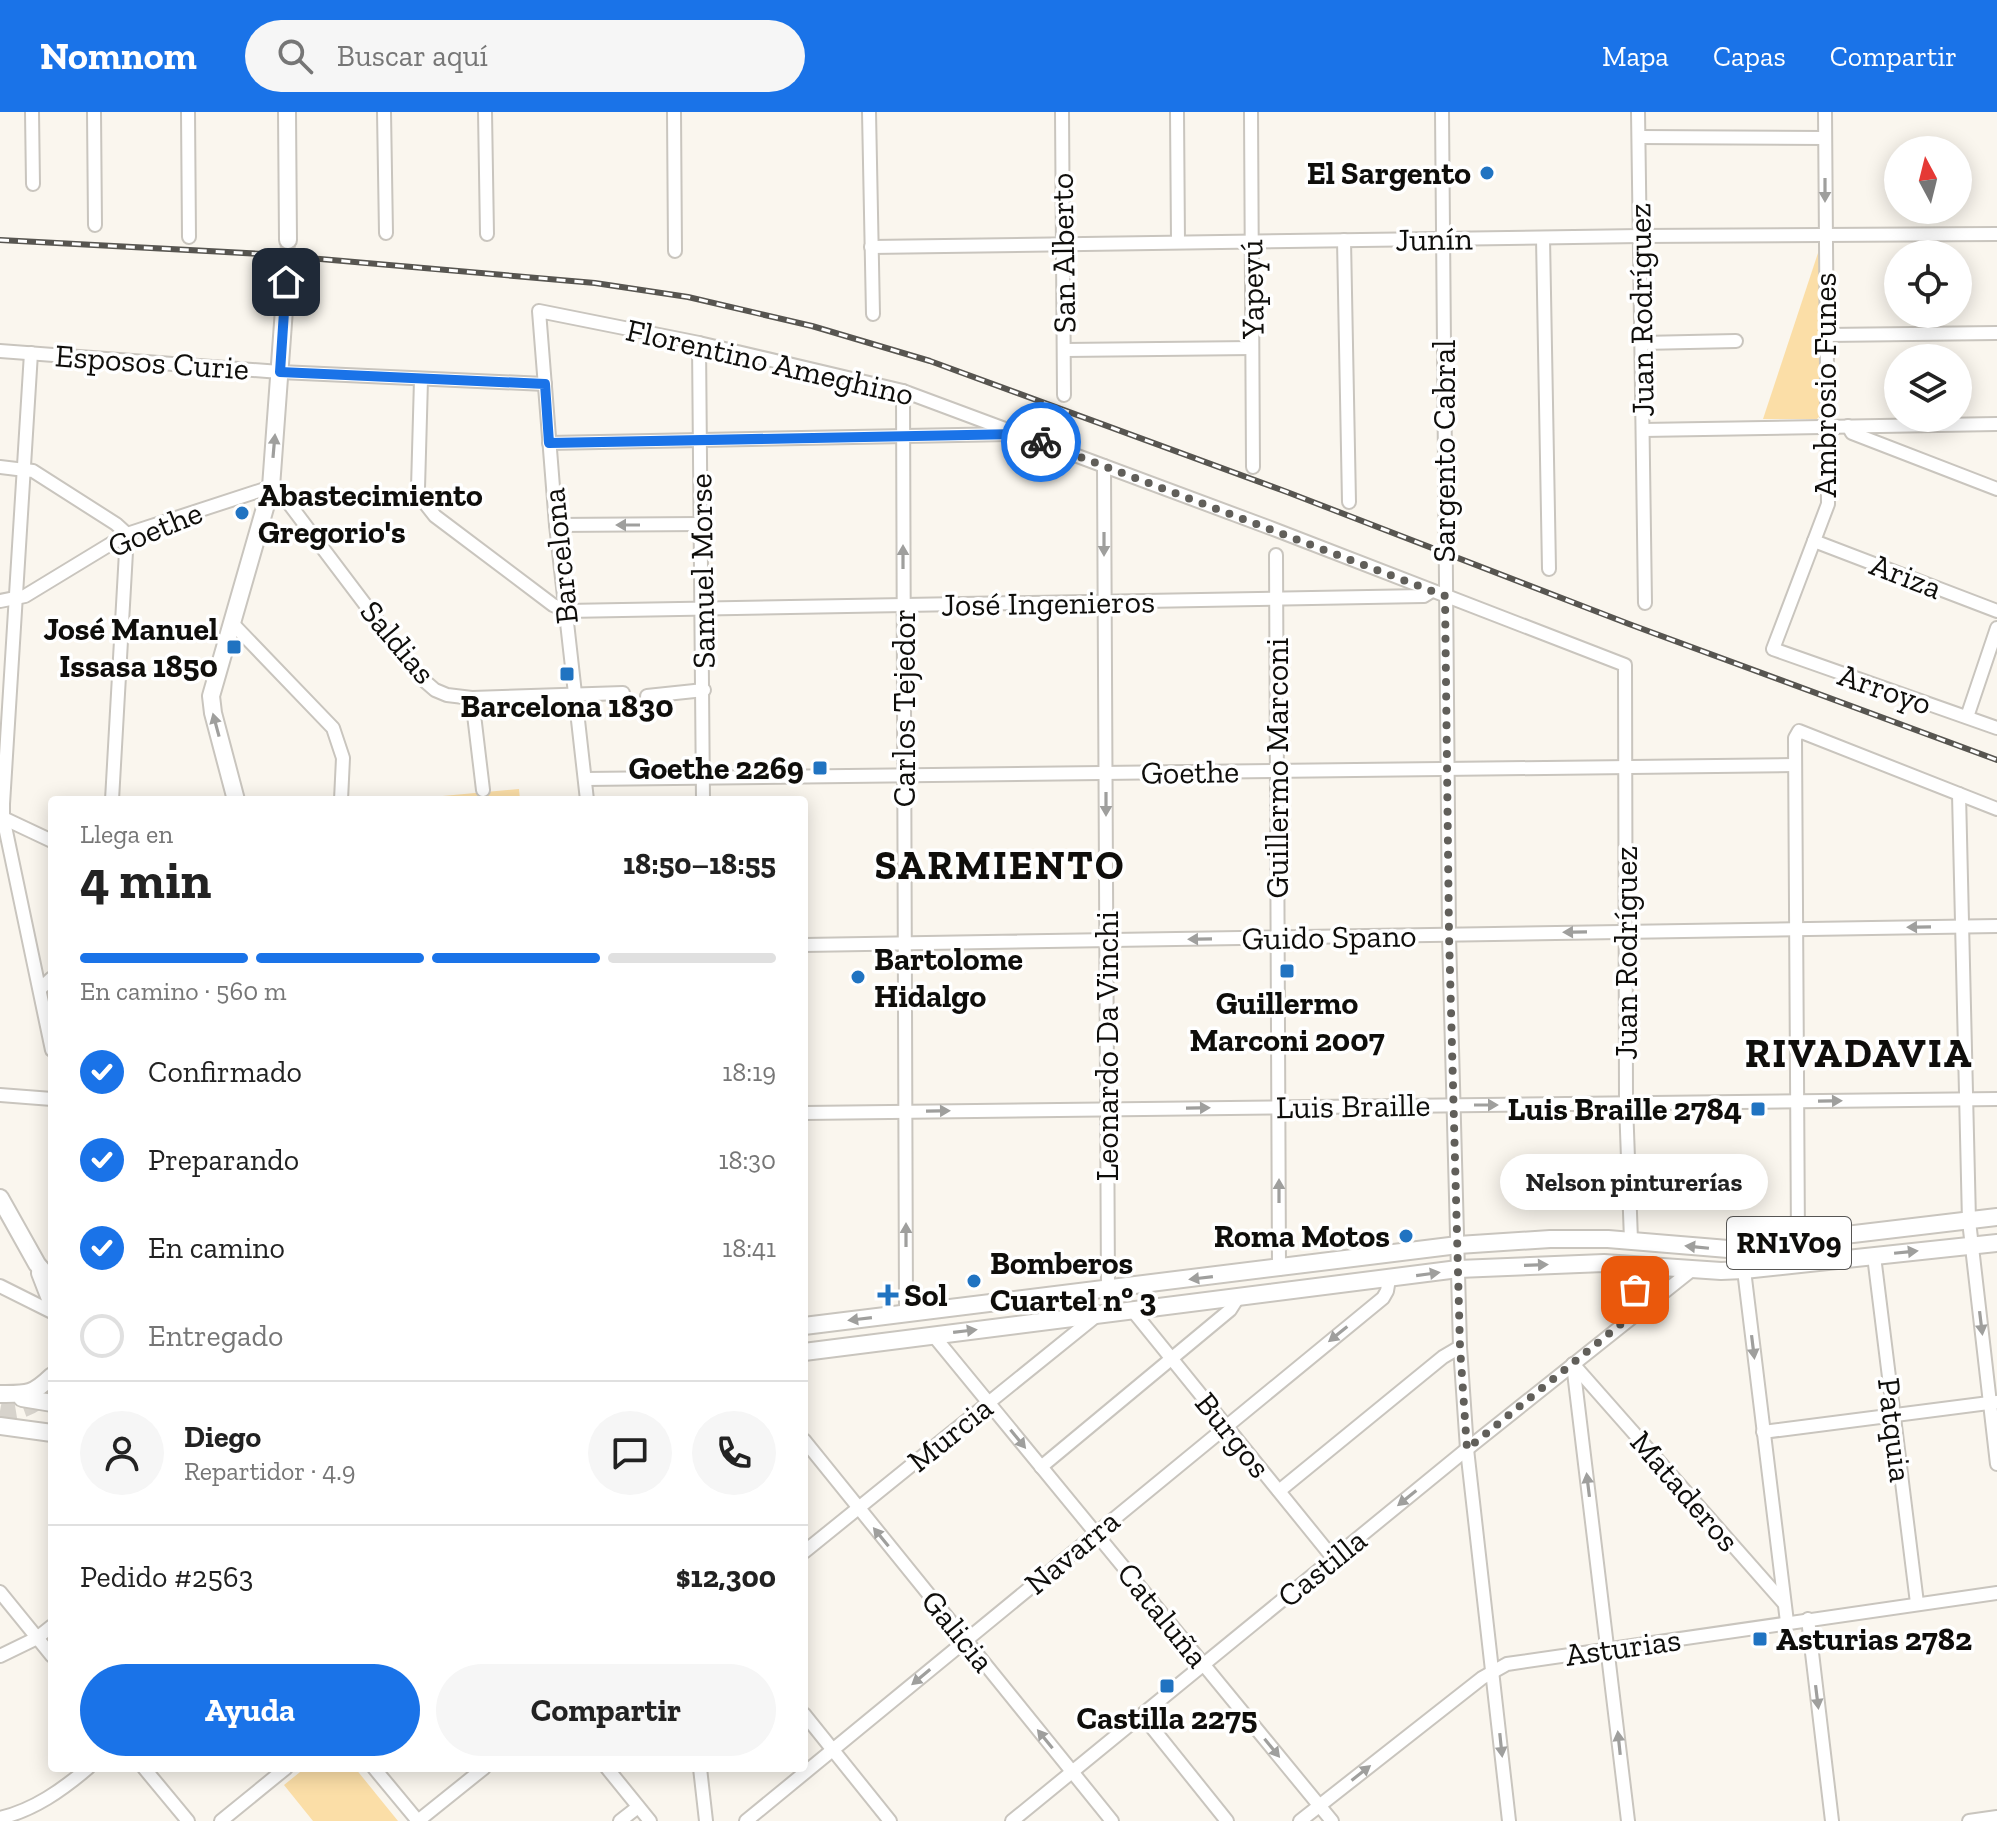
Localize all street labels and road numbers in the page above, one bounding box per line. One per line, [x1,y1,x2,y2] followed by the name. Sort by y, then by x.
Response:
[1043,173,1083,333] street label: San Alberto
[1620,203,1662,417] street label: Juan Rodríguez
[1395,219,1474,259] street label: Junín
[1232,239,1272,340] street label: Yapeyú
[1806,272,1844,498] street label: Ambrosio Funes
[622,310,918,414] street label: Florentino Ameghino
[54,336,250,388] street label: Esposos Curie
[1425,339,1463,563] street label: Sargento Cabral
[681,473,723,669] street label: Samuel Morse
[534,486,586,626] street label: Barcelona
[102,493,208,565] street label: Goethe
[1865,545,1947,607] street label: Ariza
[941,582,1155,624] street label: José Ingenieros
[352,593,444,691] street label: Saldias
[885,609,923,807] street label: Carlos Tejedor
[1258,637,1296,899] street label: Guillermo Marconi
[1833,655,1937,723] street label: Arroyo
[1140,752,1240,792] street label: Goethe
[1607,846,1645,1060] street label: Juan Rodríguez
[1088,911,1126,1181] street label: Leonardo Da Vinchi
[1241,916,1417,958] street label: Guido Spano
[1275,1086,1431,1126] street label: Luis Braille
[1727,1217,1851,1269] road number: RN1V09
[1870,1376,1920,1484] street label: Patquia
[1187,1385,1279,1485] street label: Burgos
[900,1388,1000,1480] street label: Murcia
[1622,1423,1748,1559] street label: Mataderos
[1017,1502,1127,1602] street label: Navarra
[1270,1521,1374,1615] street label: Castilla
[1109,1555,1217,1675] street label: Cataluña
[914,1582,1002,1680] street label: Galicia
[1563,1620,1683,1674] street label: Asturias

